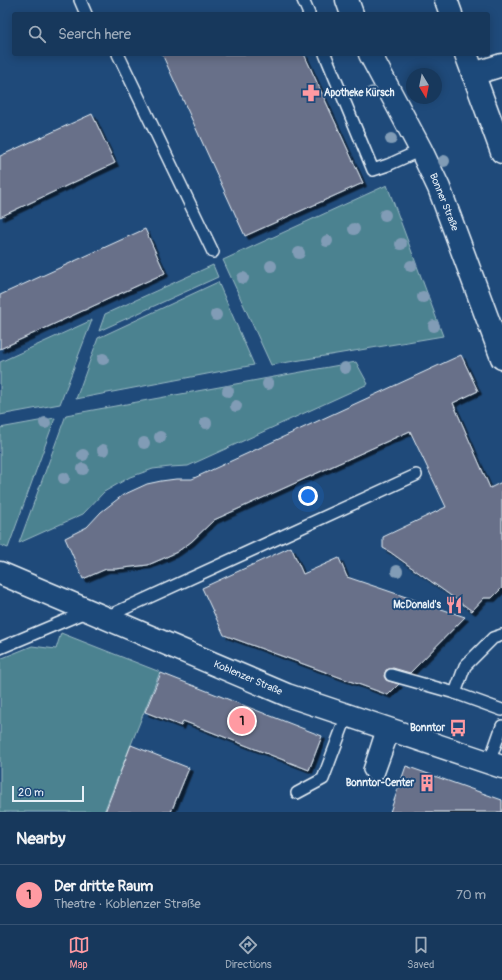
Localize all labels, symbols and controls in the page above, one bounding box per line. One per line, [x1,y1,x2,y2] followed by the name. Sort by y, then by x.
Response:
[12,12,490,56] search box
[26,23,48,45] icon: search
[58,25,131,44] text: Search here
[406,68,442,104] north arrow
[301,83,321,103] pharmacy icon: Apotheke Kürsch
[324,87,395,99] place label: Apotheke Kürsch
[427,171,461,233] street label: Bonner Straße
[298,486,318,506] your location
[444,595,464,615] restaurant icon: McDonald's
[393,599,442,611] place label: McDonald's
[212,658,284,698] street label: Koblenzer Straße
[229,706,255,736] pin: 1
[448,718,468,738] bus stop icon: Bonntor
[410,722,445,734] place label: Bonntor
[417,773,437,793] building icon: Bonntor-Center
[346,777,414,789] place label: Bonntor-Center
[12,784,84,803] scale bar
[18,786,44,799] text: 20 m
[16,828,65,849] text: Nearby
[54,877,153,896] text: Der dritte Raum
[26,887,32,903] text: 1
[456,887,486,903] text: 70 m
[54,896,201,912] text: Theatre · Koblenzer Straße
[68,934,90,971] tab: Map
[225,934,272,971] tab: Directions
[407,934,434,971] tab: Saved

